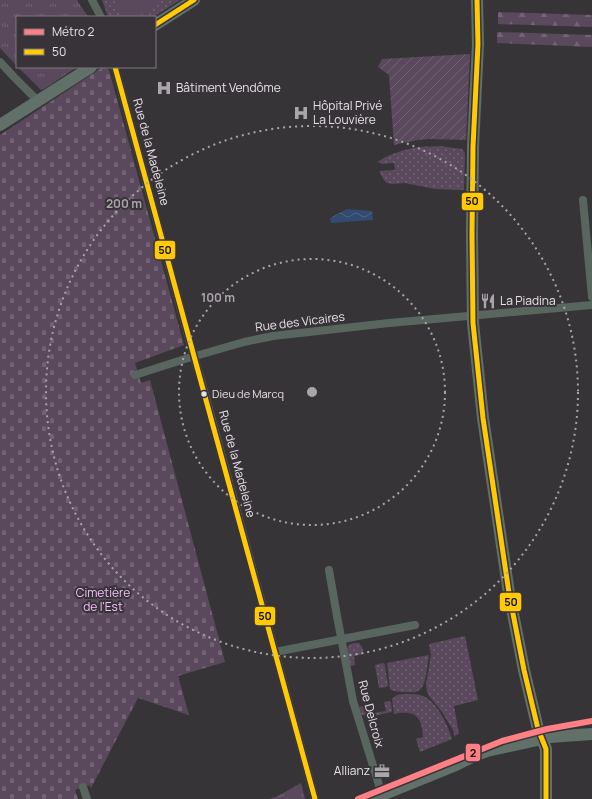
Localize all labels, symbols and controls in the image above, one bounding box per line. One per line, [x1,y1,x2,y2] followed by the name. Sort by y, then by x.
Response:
[16,16,156,68] legend
[52,23,95,40] text: Métro 2
[52,43,66,60] text: 50
[155,79,173,97] hospital icon: Bâtiment Vendôme
[176,79,281,96] place label: Bâtiment Vendôme
[129,96,174,207] street label: Rue de la Madeleine
[313,97,382,128] place label: Hôpital Privé La Louvière
[292,104,310,122] hospital icon: Hôpital Privé La Louvière
[461,192,484,211] line badge: 50
[465,193,479,208] text: 50
[106,195,142,212] text: 200 m
[154,240,176,260] line badge: 50
[158,242,172,257] text: 50
[201,289,235,306] text: 100 m
[479,292,497,310] restaurant icon: La Piadina
[500,292,556,309] place label: La Piadina
[254,308,346,335] street label: Rue des Vicaires
[305,385,319,399] centre of rings
[212,386,284,401] place label: Dieu de Marcq
[199,389,209,399] marker: Dieu de Marcq
[215,408,260,519] street label: Rue de la Madeleine
[76,584,130,615] park label: Cimetière de l'Est
[499,592,522,612] line badge: 50
[504,594,518,609] text: 50
[254,606,276,626] line badge: 50
[258,608,272,623] text: 50
[354,678,389,750] street label: Rue Delcroix
[465,743,481,762] line badge: 2
[470,745,476,760] text: 2
[334,762,370,779] place label: Allianz
[373,762,391,780] office icon: Allianz

